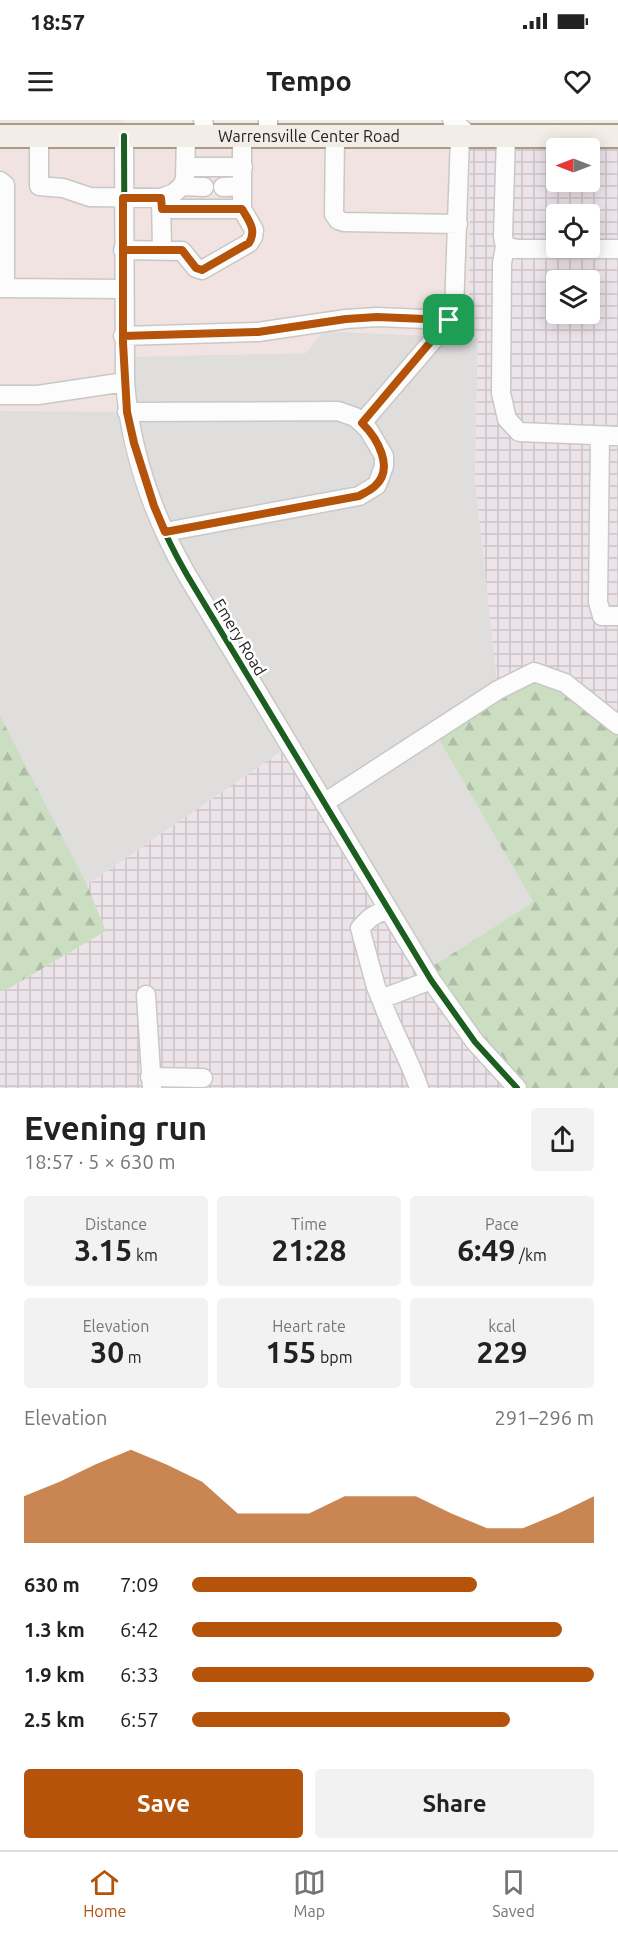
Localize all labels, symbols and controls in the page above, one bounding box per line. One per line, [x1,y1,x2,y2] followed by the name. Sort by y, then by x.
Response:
[30,9,85,34] text: 18:57
[24,65,57,98] icon: menu
[561,65,594,98] icon: heart
[266,66,352,96] text: Tempo
[218,127,400,145] street label: Warrensville Center Road
[546,138,600,192] north arrow
[546,138,600,324] map controls
[546,204,600,258] button: locate
[546,270,600,324] button: layers
[423,294,474,345] pin
[432,303,465,336] icon: arrive
[210,595,270,679] street label: Emery Road
[531,1108,594,1171] button: share
[24,1109,207,1146] text: Evening run
[24,1150,176,1173] text: 18:57 · 5 × 630 m
[85,1215,147,1233] text: Distance
[291,1215,327,1233] text: Time
[485,1215,519,1233] text: Pace
[74,1233,132,1267] text: 3.15
[271,1233,347,1267] text: 21:28
[457,1233,515,1267] text: 6:49
[132,1246,158,1264] text: km
[515,1246,547,1264] text: /km
[83,1317,149,1335] text: Elevation
[272,1317,346,1335] text: Heart rate
[488,1317,516,1335] text: kcal
[90,1335,124,1369] text: 30
[266,1335,316,1369] text: 155
[477,1335,527,1369] text: 229
[124,1348,142,1366] text: m
[316,1348,352,1366] text: bpm
[24,1406,107,1429] text: Elevation
[495,1406,594,1429] text: 291–296 m
[24,1573,80,1596] text: 630 m
[120,1573,159,1596] text: 7:09
[24,1618,85,1641] text: 1.3 km
[120,1618,159,1641] text: 6:42
[24,1663,85,1686] text: 1.9 km
[120,1663,159,1686] text: 6:33
[24,1708,85,1731] text: 2.5 km
[120,1708,159,1731] text: 6:57
[24,1769,303,1838] button: Save
[315,1769,594,1838] button: Share
[83,1866,126,1920] tab: Home
[293,1866,326,1920] tab: Map
[492,1866,535,1920] tab: Saved

